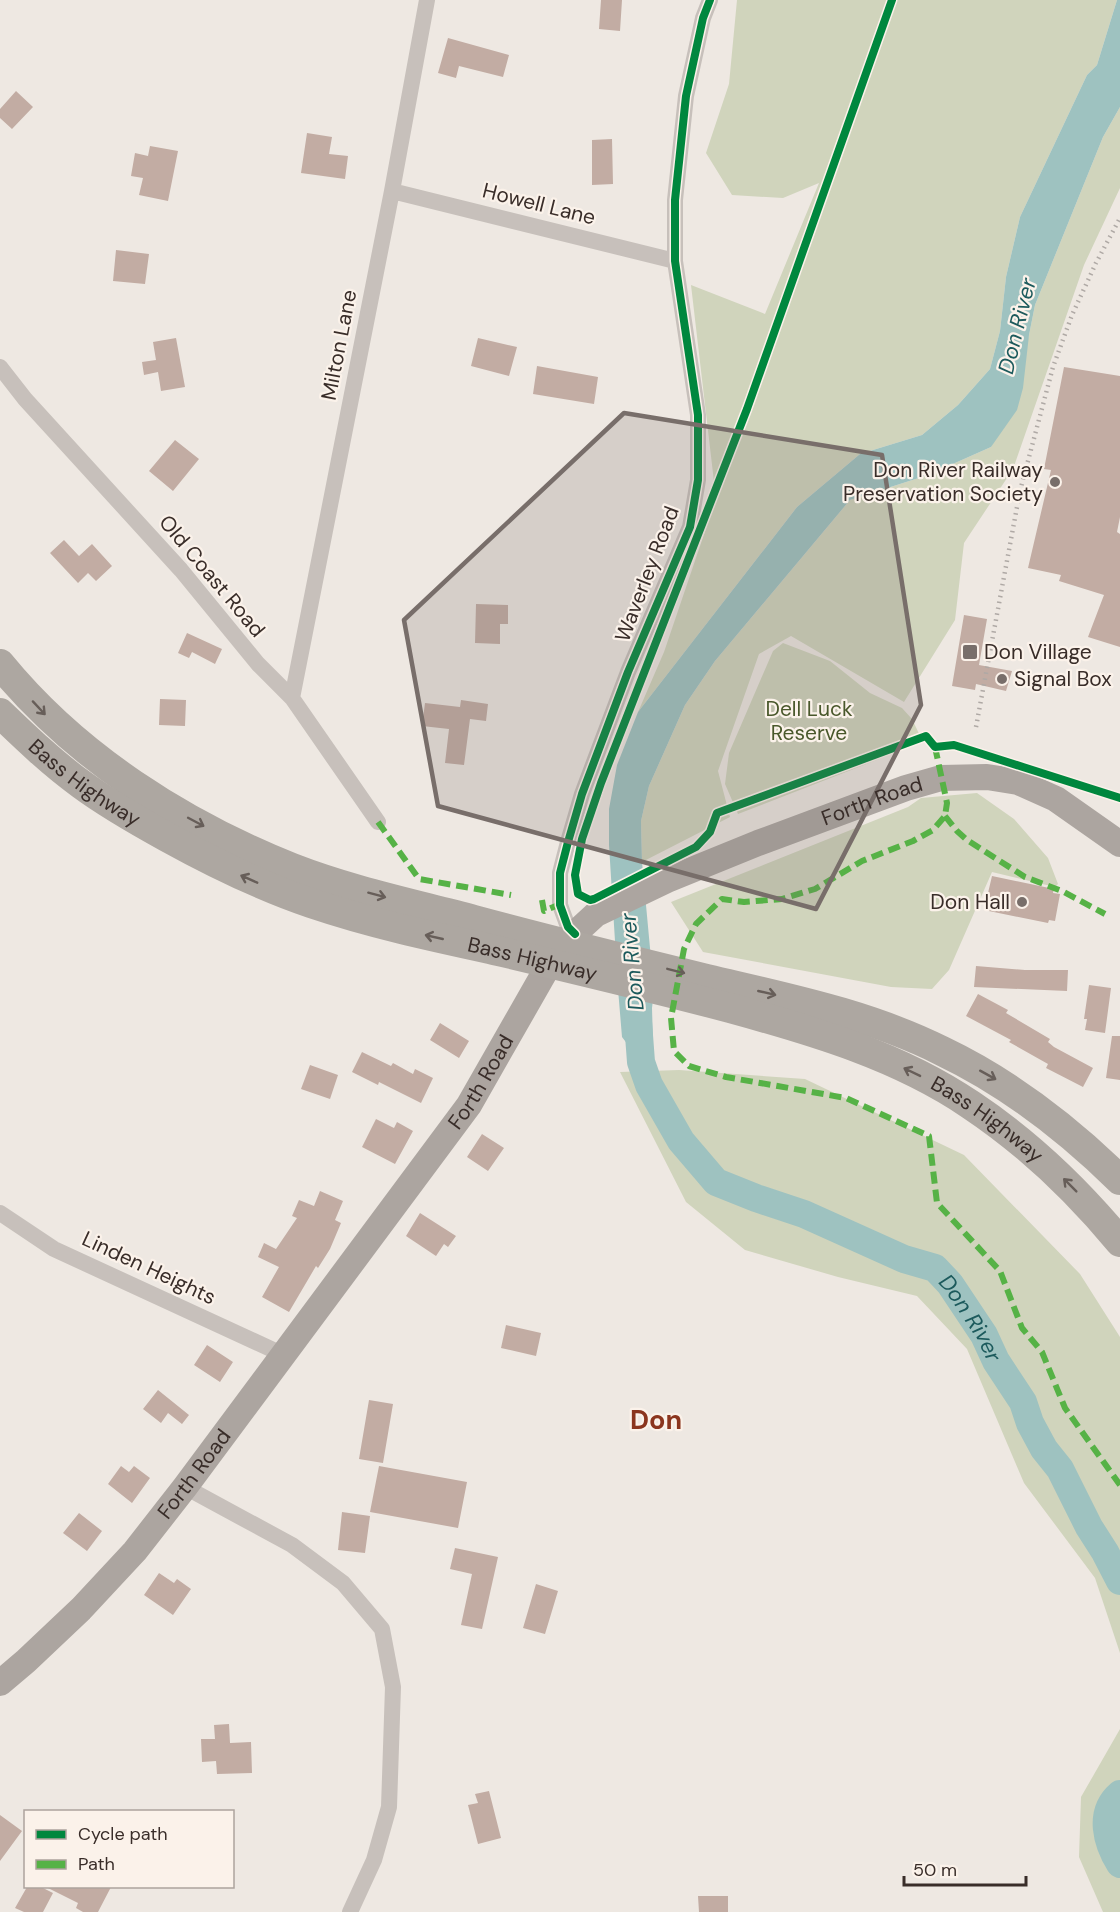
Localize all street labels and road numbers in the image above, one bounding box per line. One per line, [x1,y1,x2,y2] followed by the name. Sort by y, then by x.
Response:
[480,176,598,232] street label: Howell Lane
[315,287,363,403] street label: Milton Lane
[608,502,686,646] street label: Waverley Road
[153,509,271,643] street label: Old Coast Road
[22,733,146,833] street label: Bass Highway
[817,770,926,832] street label: Forth Road
[465,931,600,988] street label: Bass Highway
[442,1030,520,1135] street label: Forth Road
[926,1069,1050,1169] street label: Bass Highway
[77,1225,221,1311] street label: Linden Heights
[151,1423,237,1525] street label: Forth Road

